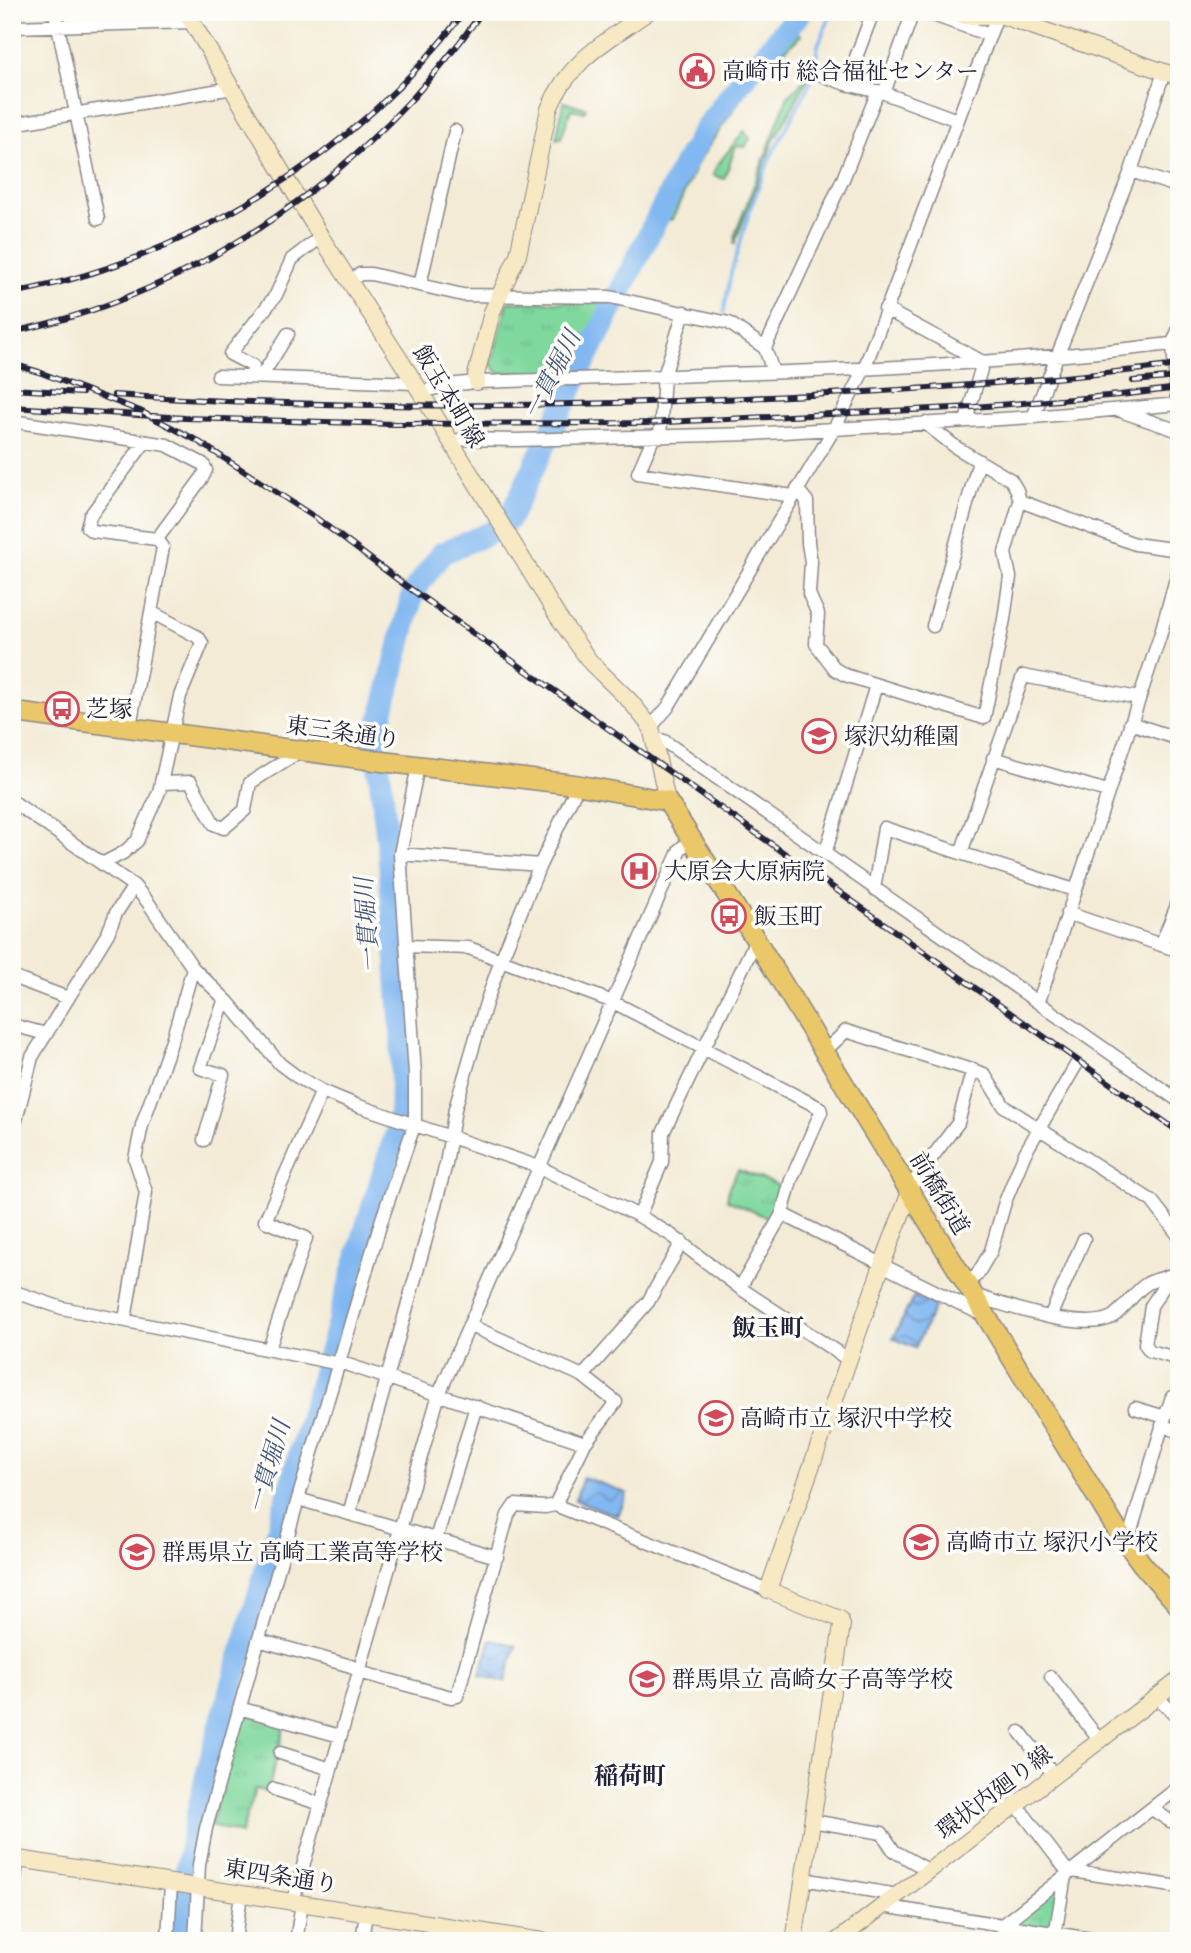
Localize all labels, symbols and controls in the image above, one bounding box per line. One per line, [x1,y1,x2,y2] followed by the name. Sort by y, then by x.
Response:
[678,52,716,90] public building icon: 高崎市 総合福祉センター
[722,58,979,85] place label: 高崎市 総合福祉センター
[518,323,588,424] water label: 一貫堀川
[407,340,490,452] street label: 飯玉本町線
[43,690,81,728] bus stop icon: 芝塚
[86,696,132,723] place label: 芝塚
[284,711,402,754] street label: 東三条通り
[800,717,838,755] school or university icon: 塚沢幼稚園
[844,723,959,750] place label: 塚沢幼稚園
[620,852,658,890] hospital icon: 大原会大原病院
[664,858,825,885] place label: 大原会大原病院
[349,873,384,974] water label: 一貫堀川
[710,897,748,935] bus stop icon: 飯玉町
[754,903,823,930] place label: 飯玉町
[904,1147,975,1240] street label: 前橋街道
[732,1314,804,1342] district label: 飯玉町
[697,1399,735,1437] school or university icon: 高崎市立 塚沢中学校
[740,1405,952,1432] place label: 高崎市立 塚沢中学校
[242,1414,297,1517] water label: 一貫堀川
[902,1523,940,1561] school or university icon: 高崎市立 塚沢小学校
[946,1529,1158,1556] place label: 高崎市立 塚沢小学校
[118,1533,156,1571] school or university icon: 群馬県立 高崎工業高等学校
[162,1539,443,1566] place label: 群馬県立 高崎工業高等学校
[628,1660,666,1698] school or university icon: 群馬県立 高崎女子高等学校
[672,1666,953,1693] place label: 群馬県立 高崎女子高等学校
[931,1740,1058,1845] street label: 環状内廻り線
[594,1762,666,1790] district label: 稲荷町
[222,1854,340,1899] street label: 東四条通り

